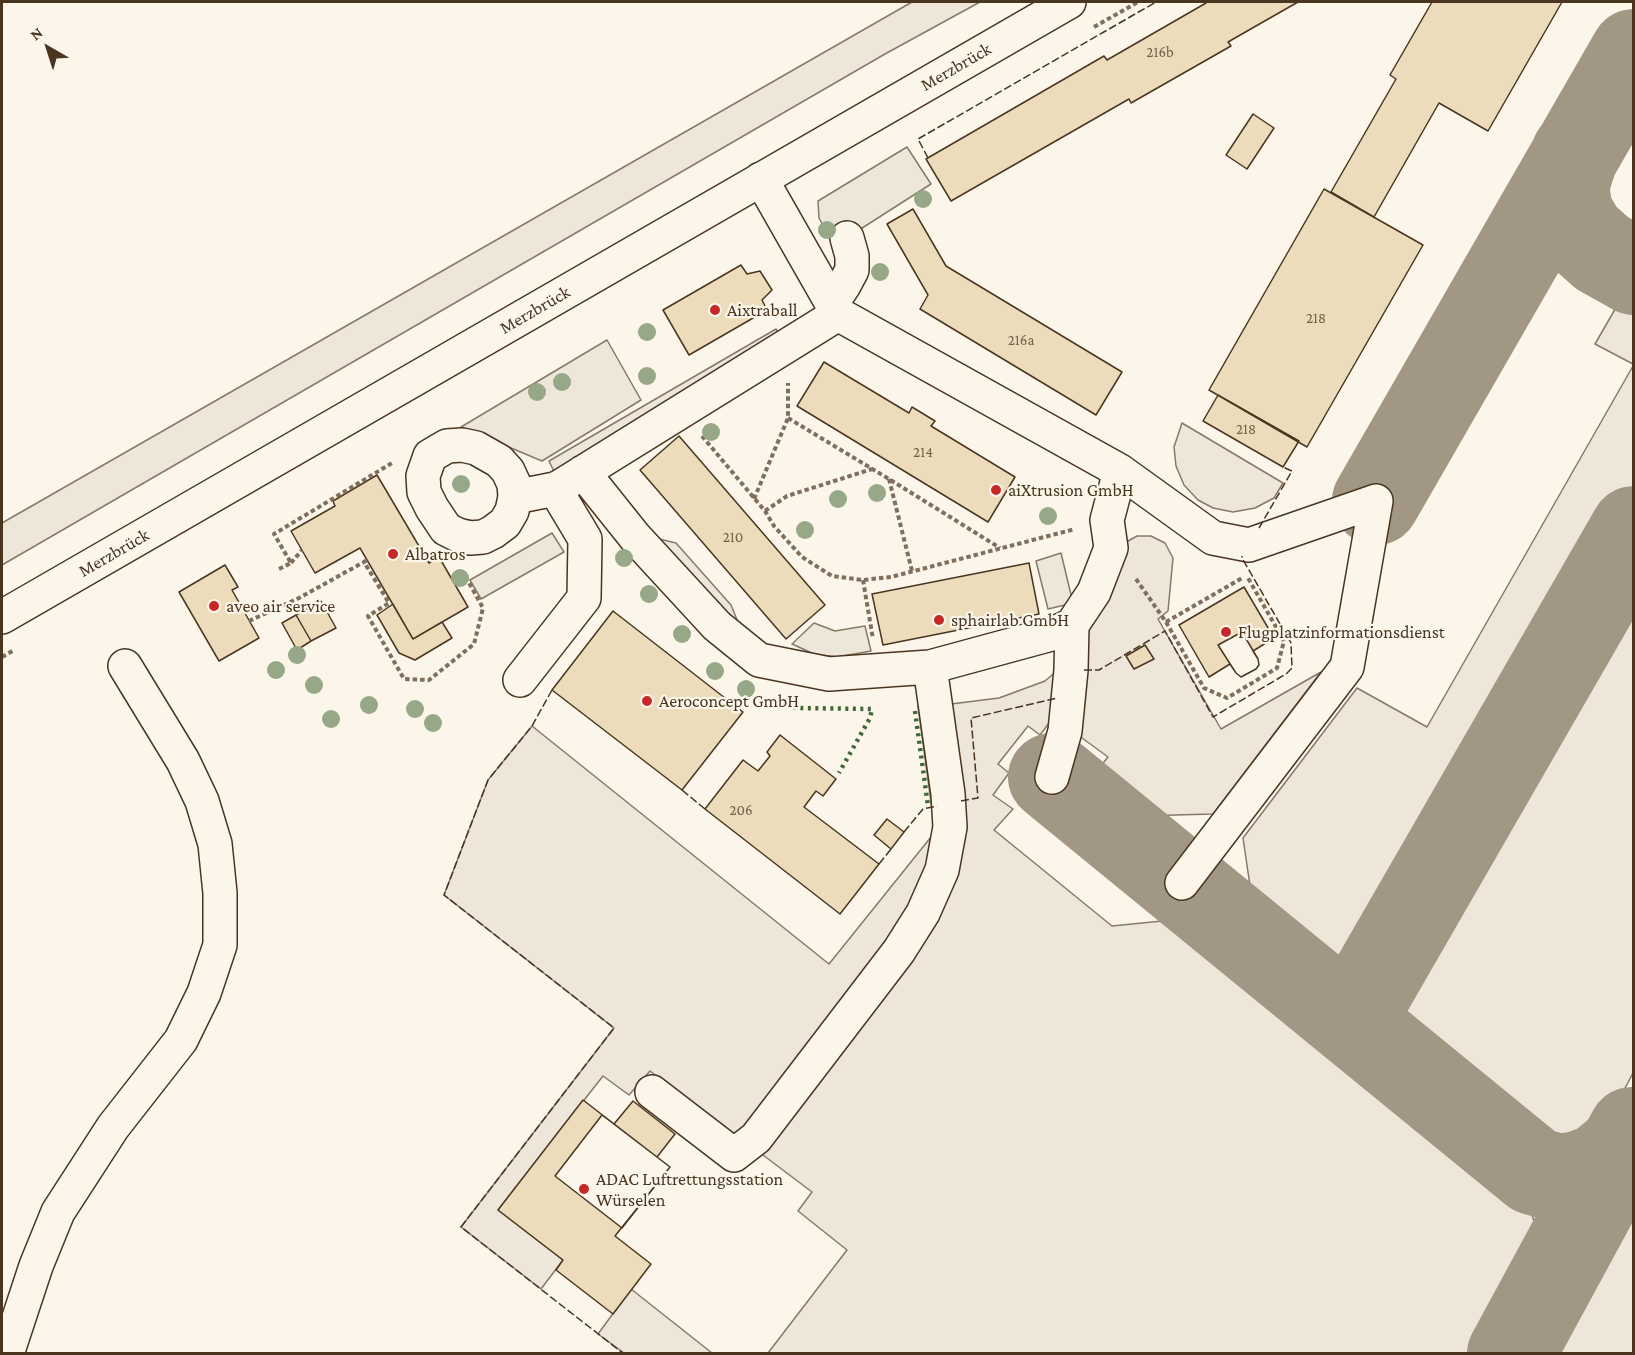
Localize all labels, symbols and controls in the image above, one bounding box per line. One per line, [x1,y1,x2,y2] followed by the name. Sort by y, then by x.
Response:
[18,18,78,78] north arrow
[27,24,46,44] text: N
[917,38,995,96] street label: Merzbrück
[1146,43,1174,61] house number: 216b
[496,281,574,339] street label: Merzbrück
[727,299,798,321] place label: Aixtraball
[708,303,722,317] marker: Aixtraball
[1306,309,1326,327] house number: 218
[1008,331,1034,349] house number: 216a
[1236,420,1256,438] house number: 218
[913,443,933,461] house number: 214
[1008,479,1134,501] place label: aiXtrusion GmbH
[989,483,1003,497] marker: aiXtrusion GmbH
[75,524,153,582] street label: Merzbrück
[723,528,743,546] house number: 210
[405,543,466,565] place label: Albatros
[386,547,400,561] marker: Albatros
[226,595,335,617] place label: aveo air service
[207,599,221,613] marker: aveo air service
[951,609,1069,631] place label: sphairlab GmbH
[932,613,946,627] marker: sphairlab GmbH
[1238,621,1445,643] place label: Flugplatzinformationsdienst
[1219,625,1233,639] marker: Flugplatzinformationsdienst
[659,690,799,712] place label: Aeroconcept GmbH
[640,694,654,708] marker: Aeroconcept GmbH
[729,801,753,819] house number: 206
[596,1168,783,1210] place label: ADAC Luftrettungsstation Würselen
[577,1182,591,1196] marker: ADAC Luftrettungsstation Würselen

